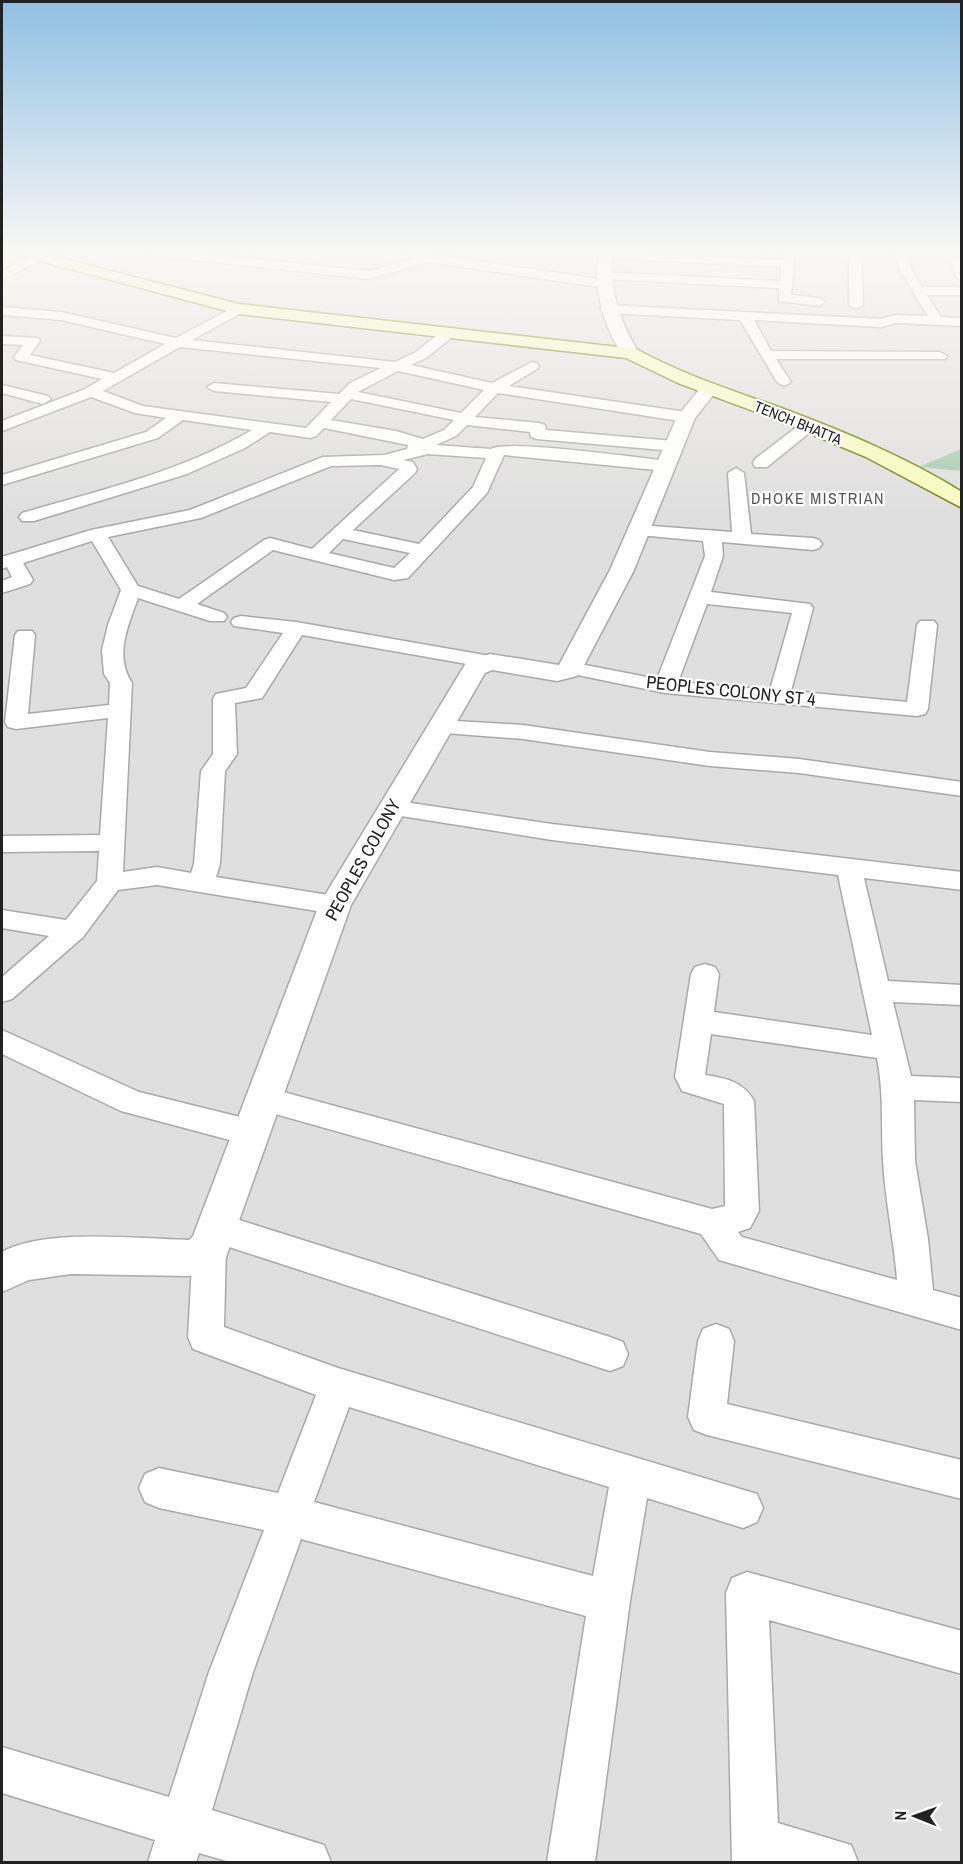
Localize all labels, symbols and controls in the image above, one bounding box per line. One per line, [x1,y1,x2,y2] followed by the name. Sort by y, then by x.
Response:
[751,395,846,450] street label: TENCH BHATTA
[751,487,885,509] district label: DHOKE MISTRIAN
[645,669,817,712] street label: PEOPLES COLONY ST 4
[319,794,406,925] street label: PEOPLES COLONY
[885,1786,945,1846] north arrow
[889,1811,911,1821] text: N

